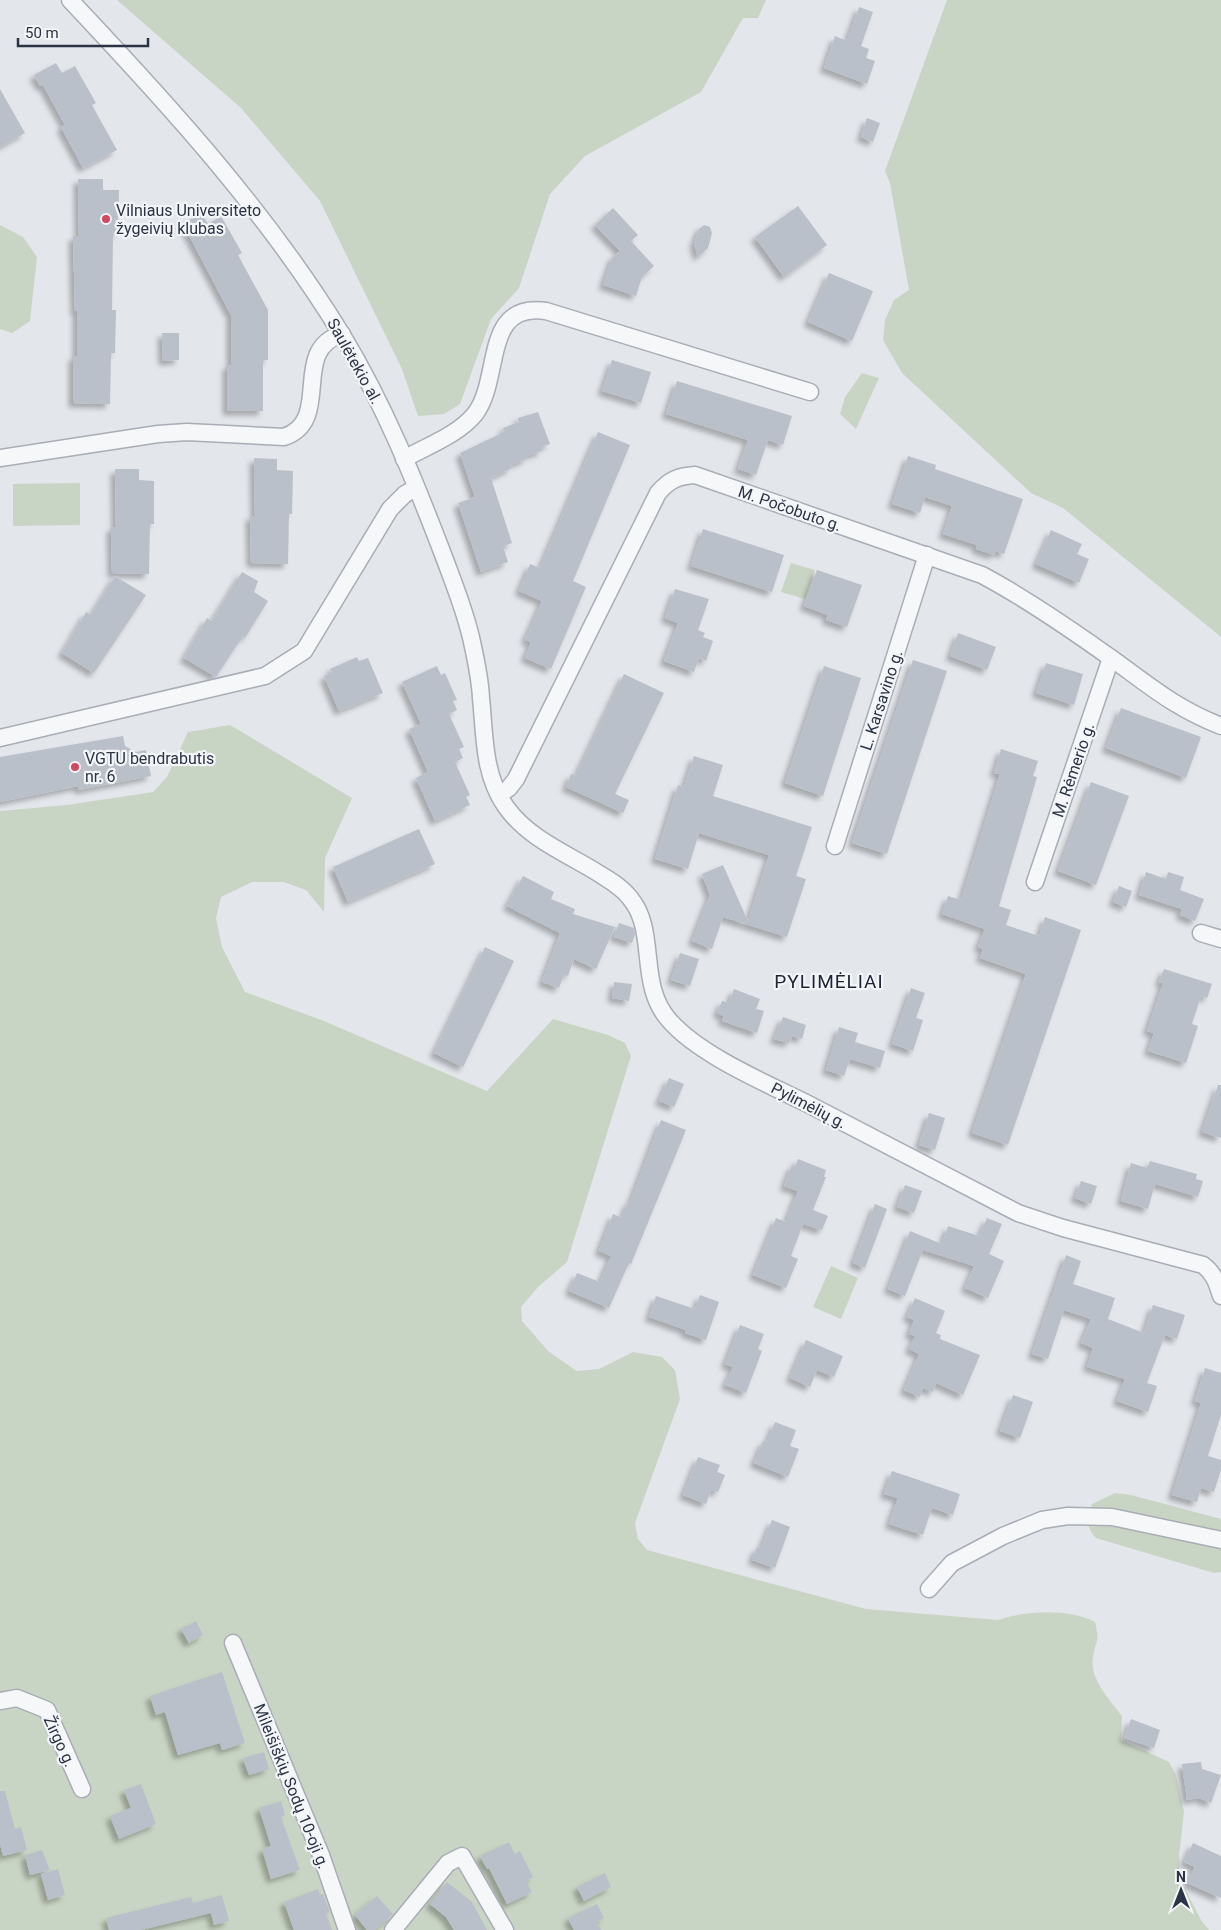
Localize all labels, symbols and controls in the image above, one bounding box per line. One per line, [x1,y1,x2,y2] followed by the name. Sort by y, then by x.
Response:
[18,15,148,47] scale bar
[25,24,59,42] text: 50 m
[116,201,261,238] place label: Vilniaus Universiteto žygeivių klubas
[100,213,112,225] marker: Vilniaus Universiteto žygeivių klubas
[323,315,386,407] street label: Saulėtekio al.
[736,482,844,535] street label: M. Počobuto g.
[856,647,907,753] street label: L. Karsavino g.
[1048,720,1099,820] street label: M. Rėmerio g.
[85,749,214,786] place label: VGTU bendrabutis nr. 6
[69,761,81,773] marker: VGTU bendrabutis nr. 6
[774,970,884,993] district label: PYLIMĖLIAI
[768,1078,850,1132] street label: Pylimėlių g.
[250,1701,333,1871] street label: Mileišiškių Sodų 10-oji g.
[40,1713,80,1770] street label: Žirgo g.
[1156,1865,1206,1915] north arrow
[1176,1869,1186,1885] text: N

